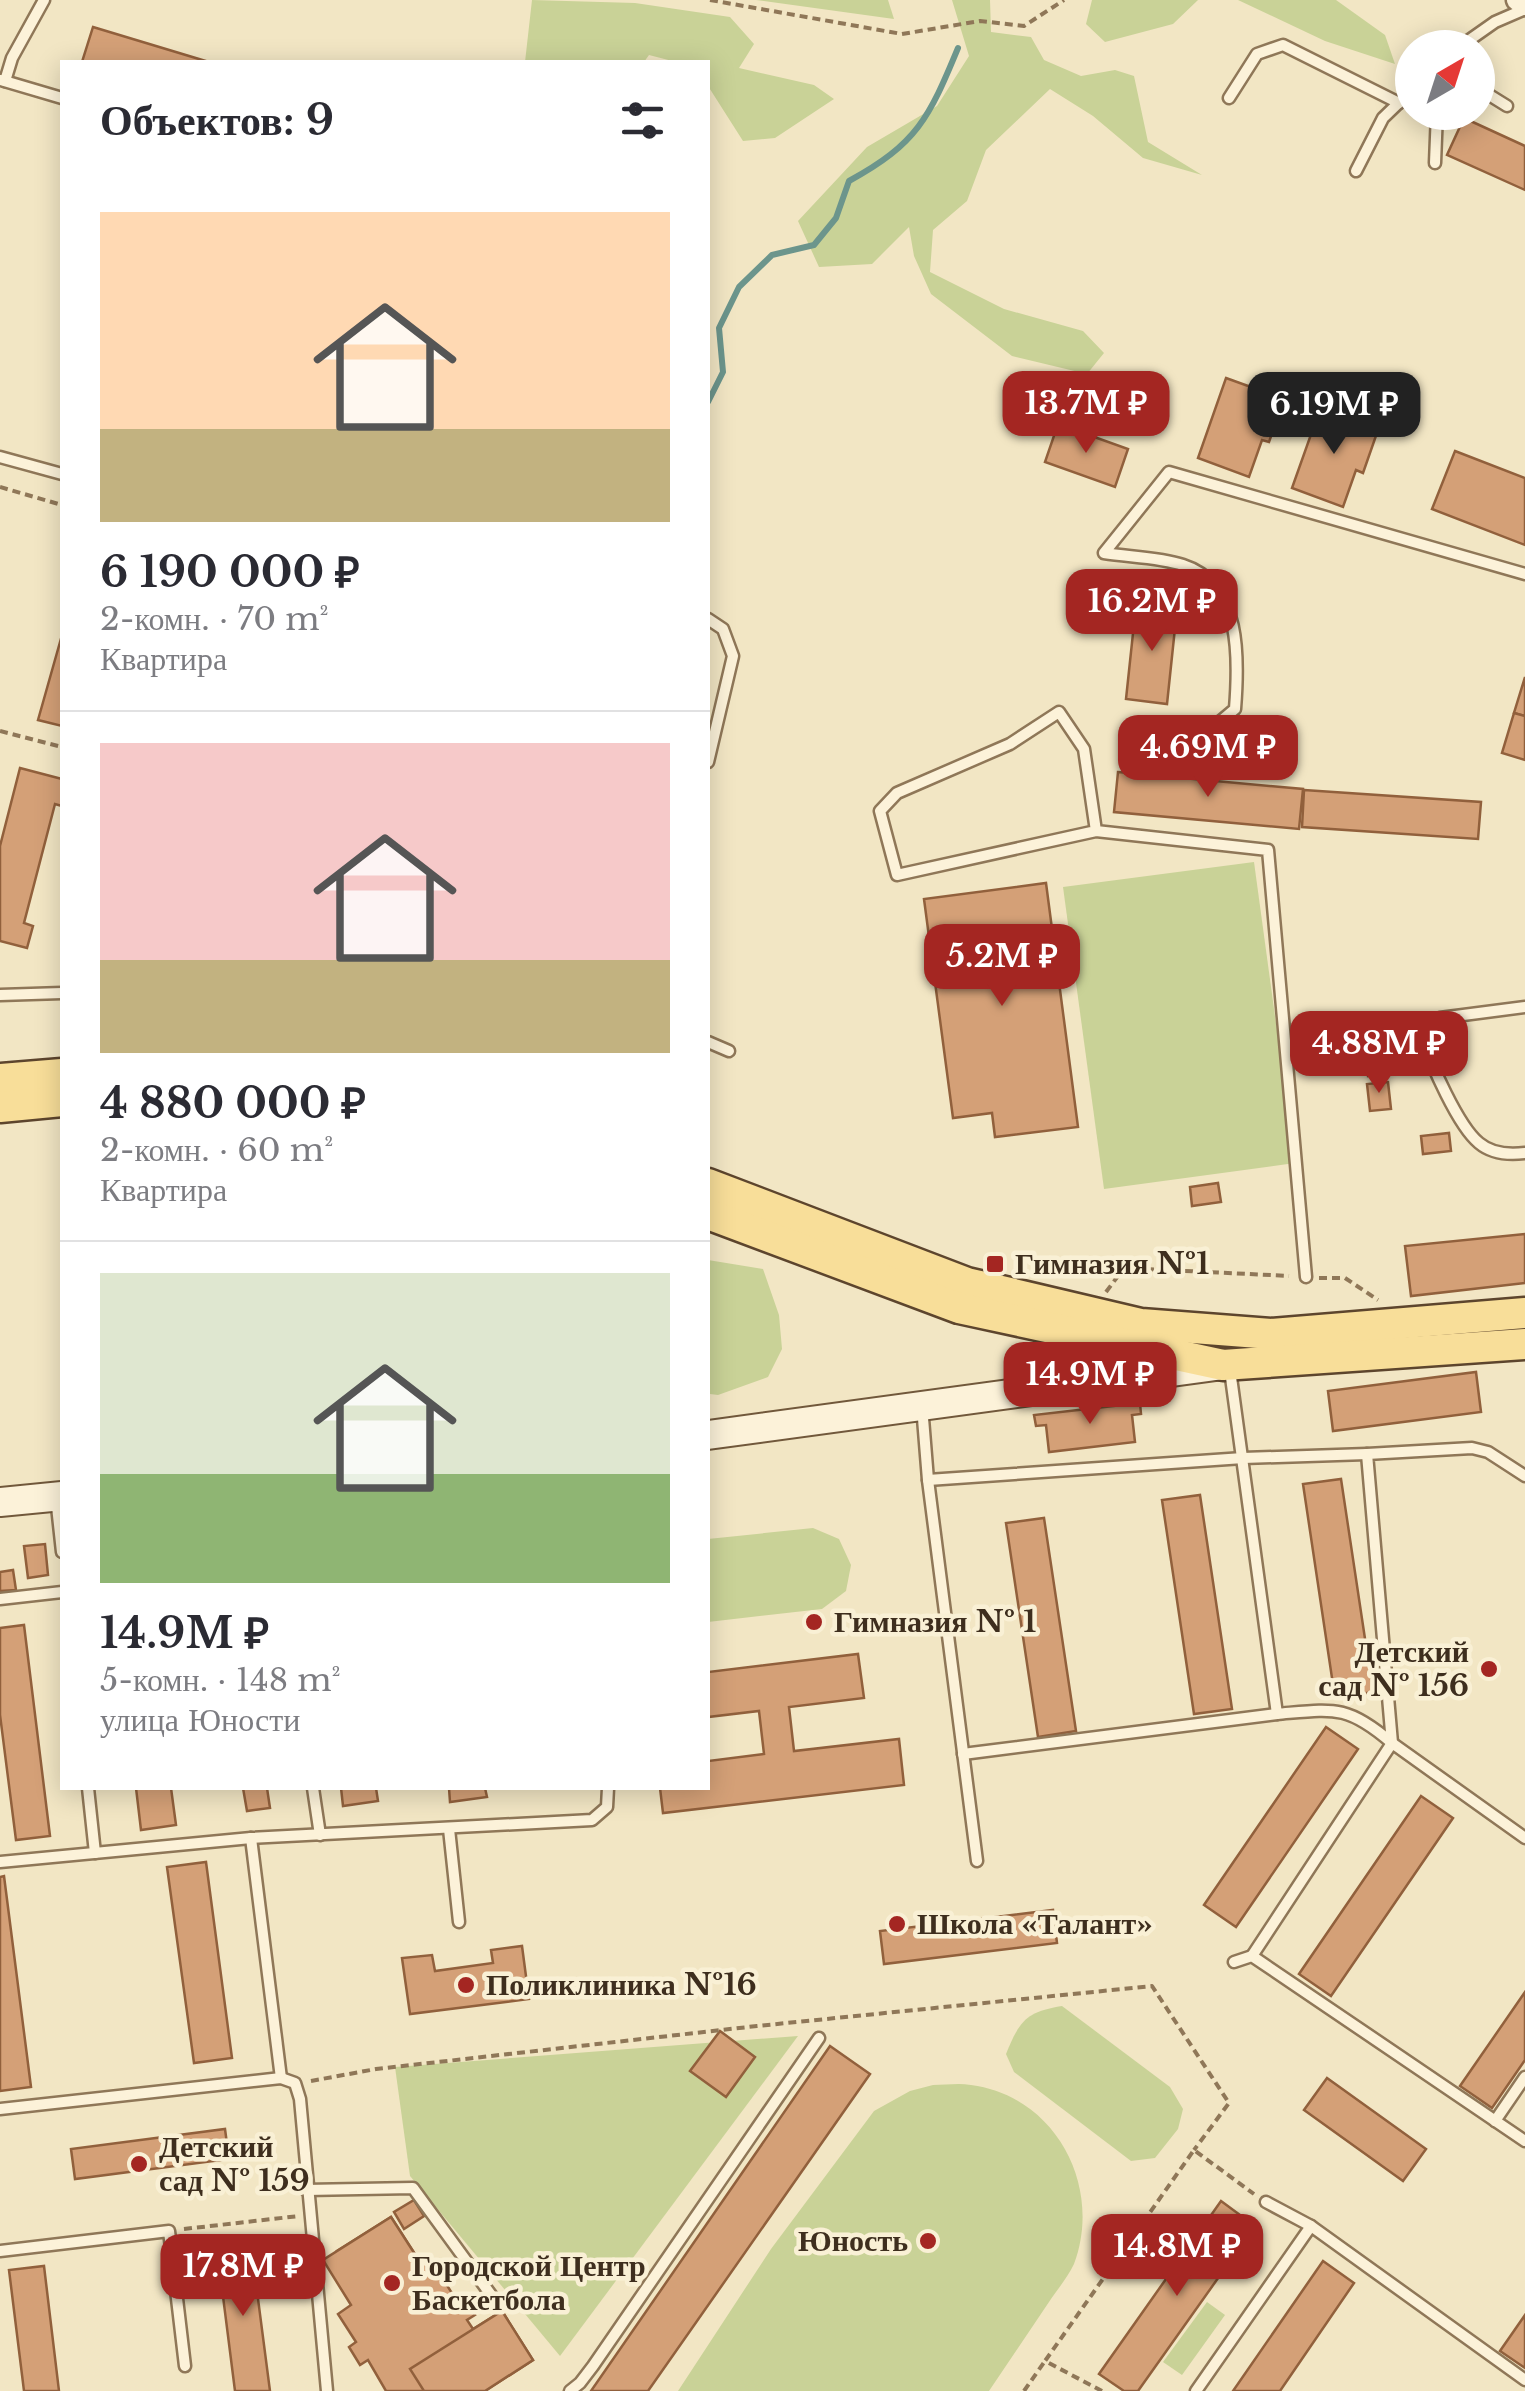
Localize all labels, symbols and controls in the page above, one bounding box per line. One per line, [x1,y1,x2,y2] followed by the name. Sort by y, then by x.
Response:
[1395,30,1495,130] north arrow
[1395,30,1495,130] map controls
[615,93,670,148] icon: filters
[100,94,334,146] text: Объектов: 9
[295,277,475,457] icon: home
[994,371,1178,456] pin: 13.7M ₽
[1242,372,1426,457] pin: 6.19M ₽
[1025,383,1147,423] text: 13.7M ₽
[1269,384,1399,424] text: 6.19M ₽
[100,546,360,598] text: 6 190 000 ₽
[1060,569,1244,654] pin: 16.2M ₽
[1088,581,1216,621] text: 16.2M ₽
[100,599,329,639] text: 2-комн. · 70 m²
[100,639,227,679] text: Квартира
[1116,715,1300,800] pin: 4.69M ₽
[1140,727,1276,767] text: 4.69M ₽
[295,808,475,988] icon: home
[921,924,1083,1009] pin: 5.2M ₽
[946,936,1058,976] text: 5.2M ₽
[1287,1011,1471,1096] pin: 4.88M ₽
[1312,1023,1446,1063] text: 4.88M ₽
[100,1077,366,1129] text: 4 880 000 ₽
[100,1130,333,1170] text: 2-комн. · 60 m²
[100,1170,227,1210] text: Квартира
[1015,1245,1209,1282] place label: Гимназия №1
[984,1253,1006,1275] marker: Гимназия №1
[295,1338,475,1518] icon: home
[998,1342,1182,1427] pin: 14.9M ₽
[1026,1354,1154,1394] text: 14.9M ₽
[834,1603,1036,1640] place label: Гимназия № 1
[100,1607,269,1659] text: 14.9M ₽
[803,1611,825,1633] marker: Гимназия № 1
[1318,1633,1469,1704] place label: Детский сад № 156
[1478,1658,1500,1680] marker: Детский сад № 156
[100,1660,341,1700] text: 5-комн. · 148 m²
[100,1700,300,1740] text: улица Юности
[917,1905,1153,1942] place label: Школа «Талант»
[886,1913,908,1935] marker: Школа «Талант»
[486,1966,757,2003] place label: Поликлиника №16
[455,1974,477,1996] marker: Поликлиника №16
[159,2128,310,2199] place label: Детский сад № 159
[128,2153,150,2175] marker: Детский сад № 159
[1085,2214,1269,2299] pin: 14.8M ₽
[798,2222,908,2259] place label: Юность
[1113,2226,1241,2266] text: 14.8M ₽
[917,2230,939,2252] marker: Юность
[151,2234,335,2319] pin: 17.8M ₽
[182,2246,304,2286] text: 17.8M ₽
[412,2247,646,2318] place label: Городской Центр Баскетбола
[381,2272,403,2294] marker: Городской Центр Баскетбола

